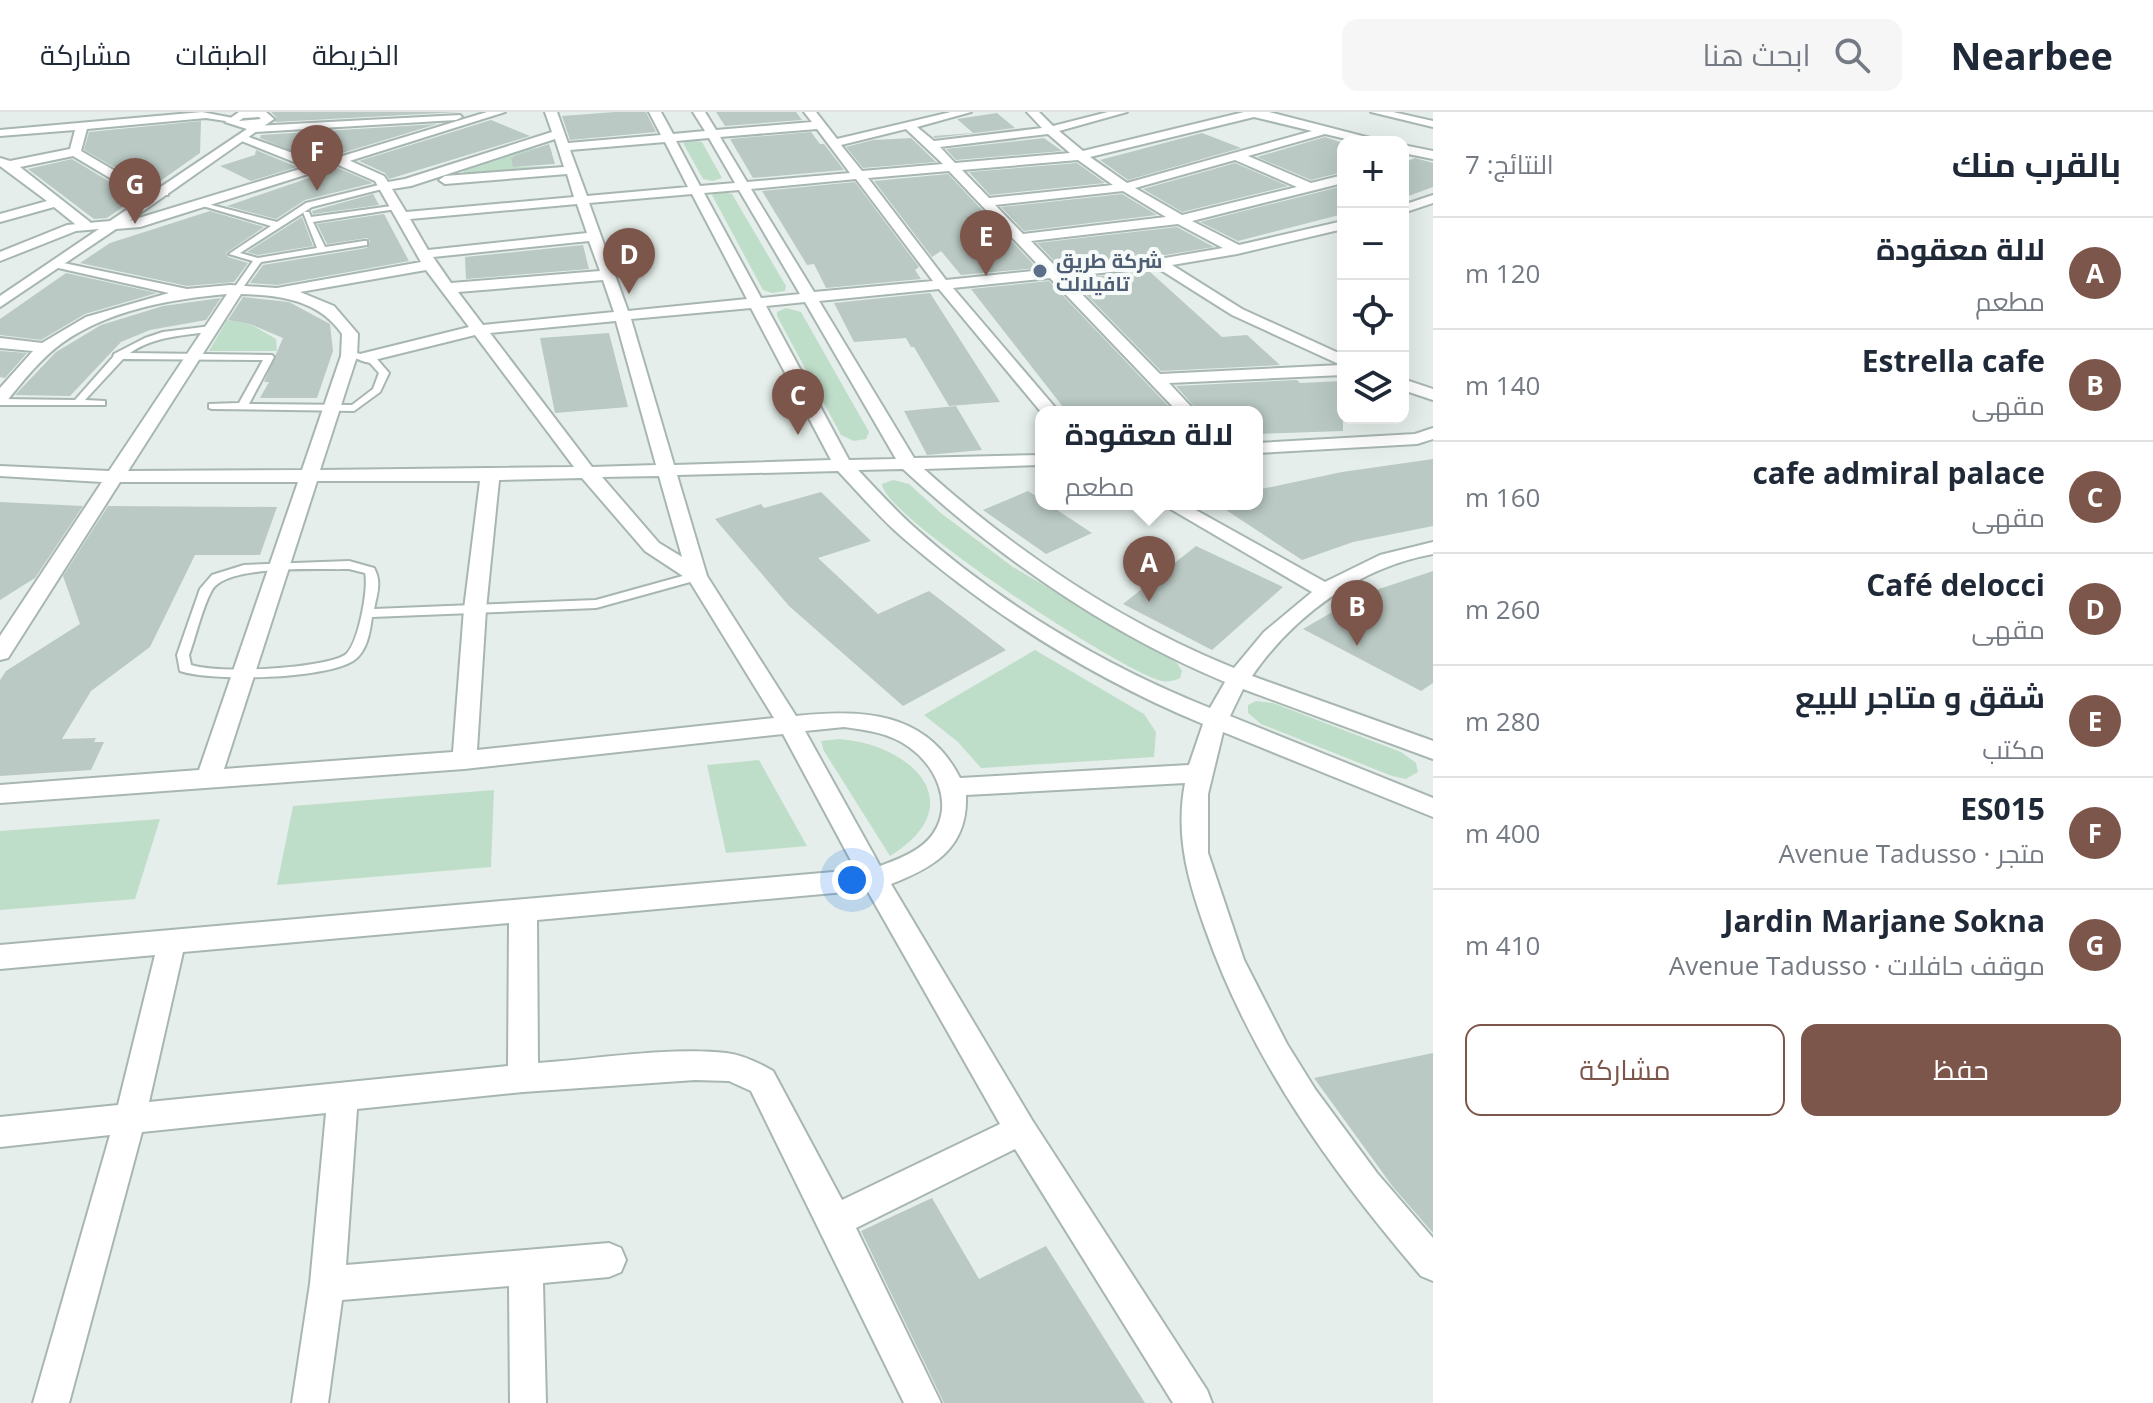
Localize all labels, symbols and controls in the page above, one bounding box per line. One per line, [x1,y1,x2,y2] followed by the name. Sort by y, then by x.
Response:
[1342,19,1902,91] search box
[1950,29,2113,81] text: Nearbee
[1830,33,1874,77] icon: search
[1702,34,1810,75] text: ابحث هنا
[40,35,131,73] text: مشاركة
[175,35,268,73] text: الطبقات
[312,35,399,73] text: الخريطة
[291,125,343,191] pin: F
[1337,136,1409,424] map controls
[1337,136,1409,208] button: +
[1952,141,2121,187] text: بالقرب منك
[1465,146,1554,182] text: النتائج: 7
[109,158,161,224] pin: G
[1337,208,1409,280] button: −
[960,210,1012,276] pin: E
[603,228,655,294] pin: D
[1876,228,2045,269] text: لالة معقودة
[1056,247,1163,297] place label: شركة طريق تافيلالت
[1465,255,1540,291] text: 120 m
[2086,255,2104,291] text: A
[1031,262,1049,280] marker: شركة طريق تافيلالت
[1337,280,1409,352] button: locate
[1975,283,2045,319] text: مطعم
[1862,340,2045,381] text: Estrella cafe
[1337,352,1409,424] button: layers
[1465,367,1540,403] text: 140 m
[2086,367,2104,403] text: B
[772,369,824,435] pin: C
[1972,387,2045,423] text: مقهى
[1035,406,1263,510] popup
[1065,413,1233,454] text: لالة معقودة
[1752,452,2045,493] text: cafe admiral palace
[1065,468,1135,504] text: مطعم
[1465,479,1540,515] text: 160 m
[2087,479,2103,515] text: C
[1972,499,2045,535] text: مقهى
[1123,536,1175,602] pin: A
[1866,564,2045,605] text: Café delocci
[1331,580,1383,646] pin: B
[1465,591,1540,627] text: 260 m
[2085,591,2105,627] text: D
[1972,611,2045,647] text: مقهى
[1795,676,2045,717] text: شقق و متاجر للبيع
[1465,703,1540,739] text: 280 m
[2088,703,2102,739] text: E
[1982,731,2045,767] text: مكتب
[1960,788,2045,829] text: ES015
[1465,815,1540,851] text: 400 m
[2088,815,2102,851] text: F
[1779,835,2045,871] text: متجر · Avenue Tadusso
[832,860,872,900] your location
[1724,900,2045,941] text: Jardin Marjane Sokna
[1465,927,1540,963] text: 410 m
[2086,927,2104,963] text: G
[1669,947,2045,983] text: موقف حافلات · Avenue Tadusso
[1465,1024,1785,1116] button: مشاركة
[1801,1024,2121,1116] button: حفظ

